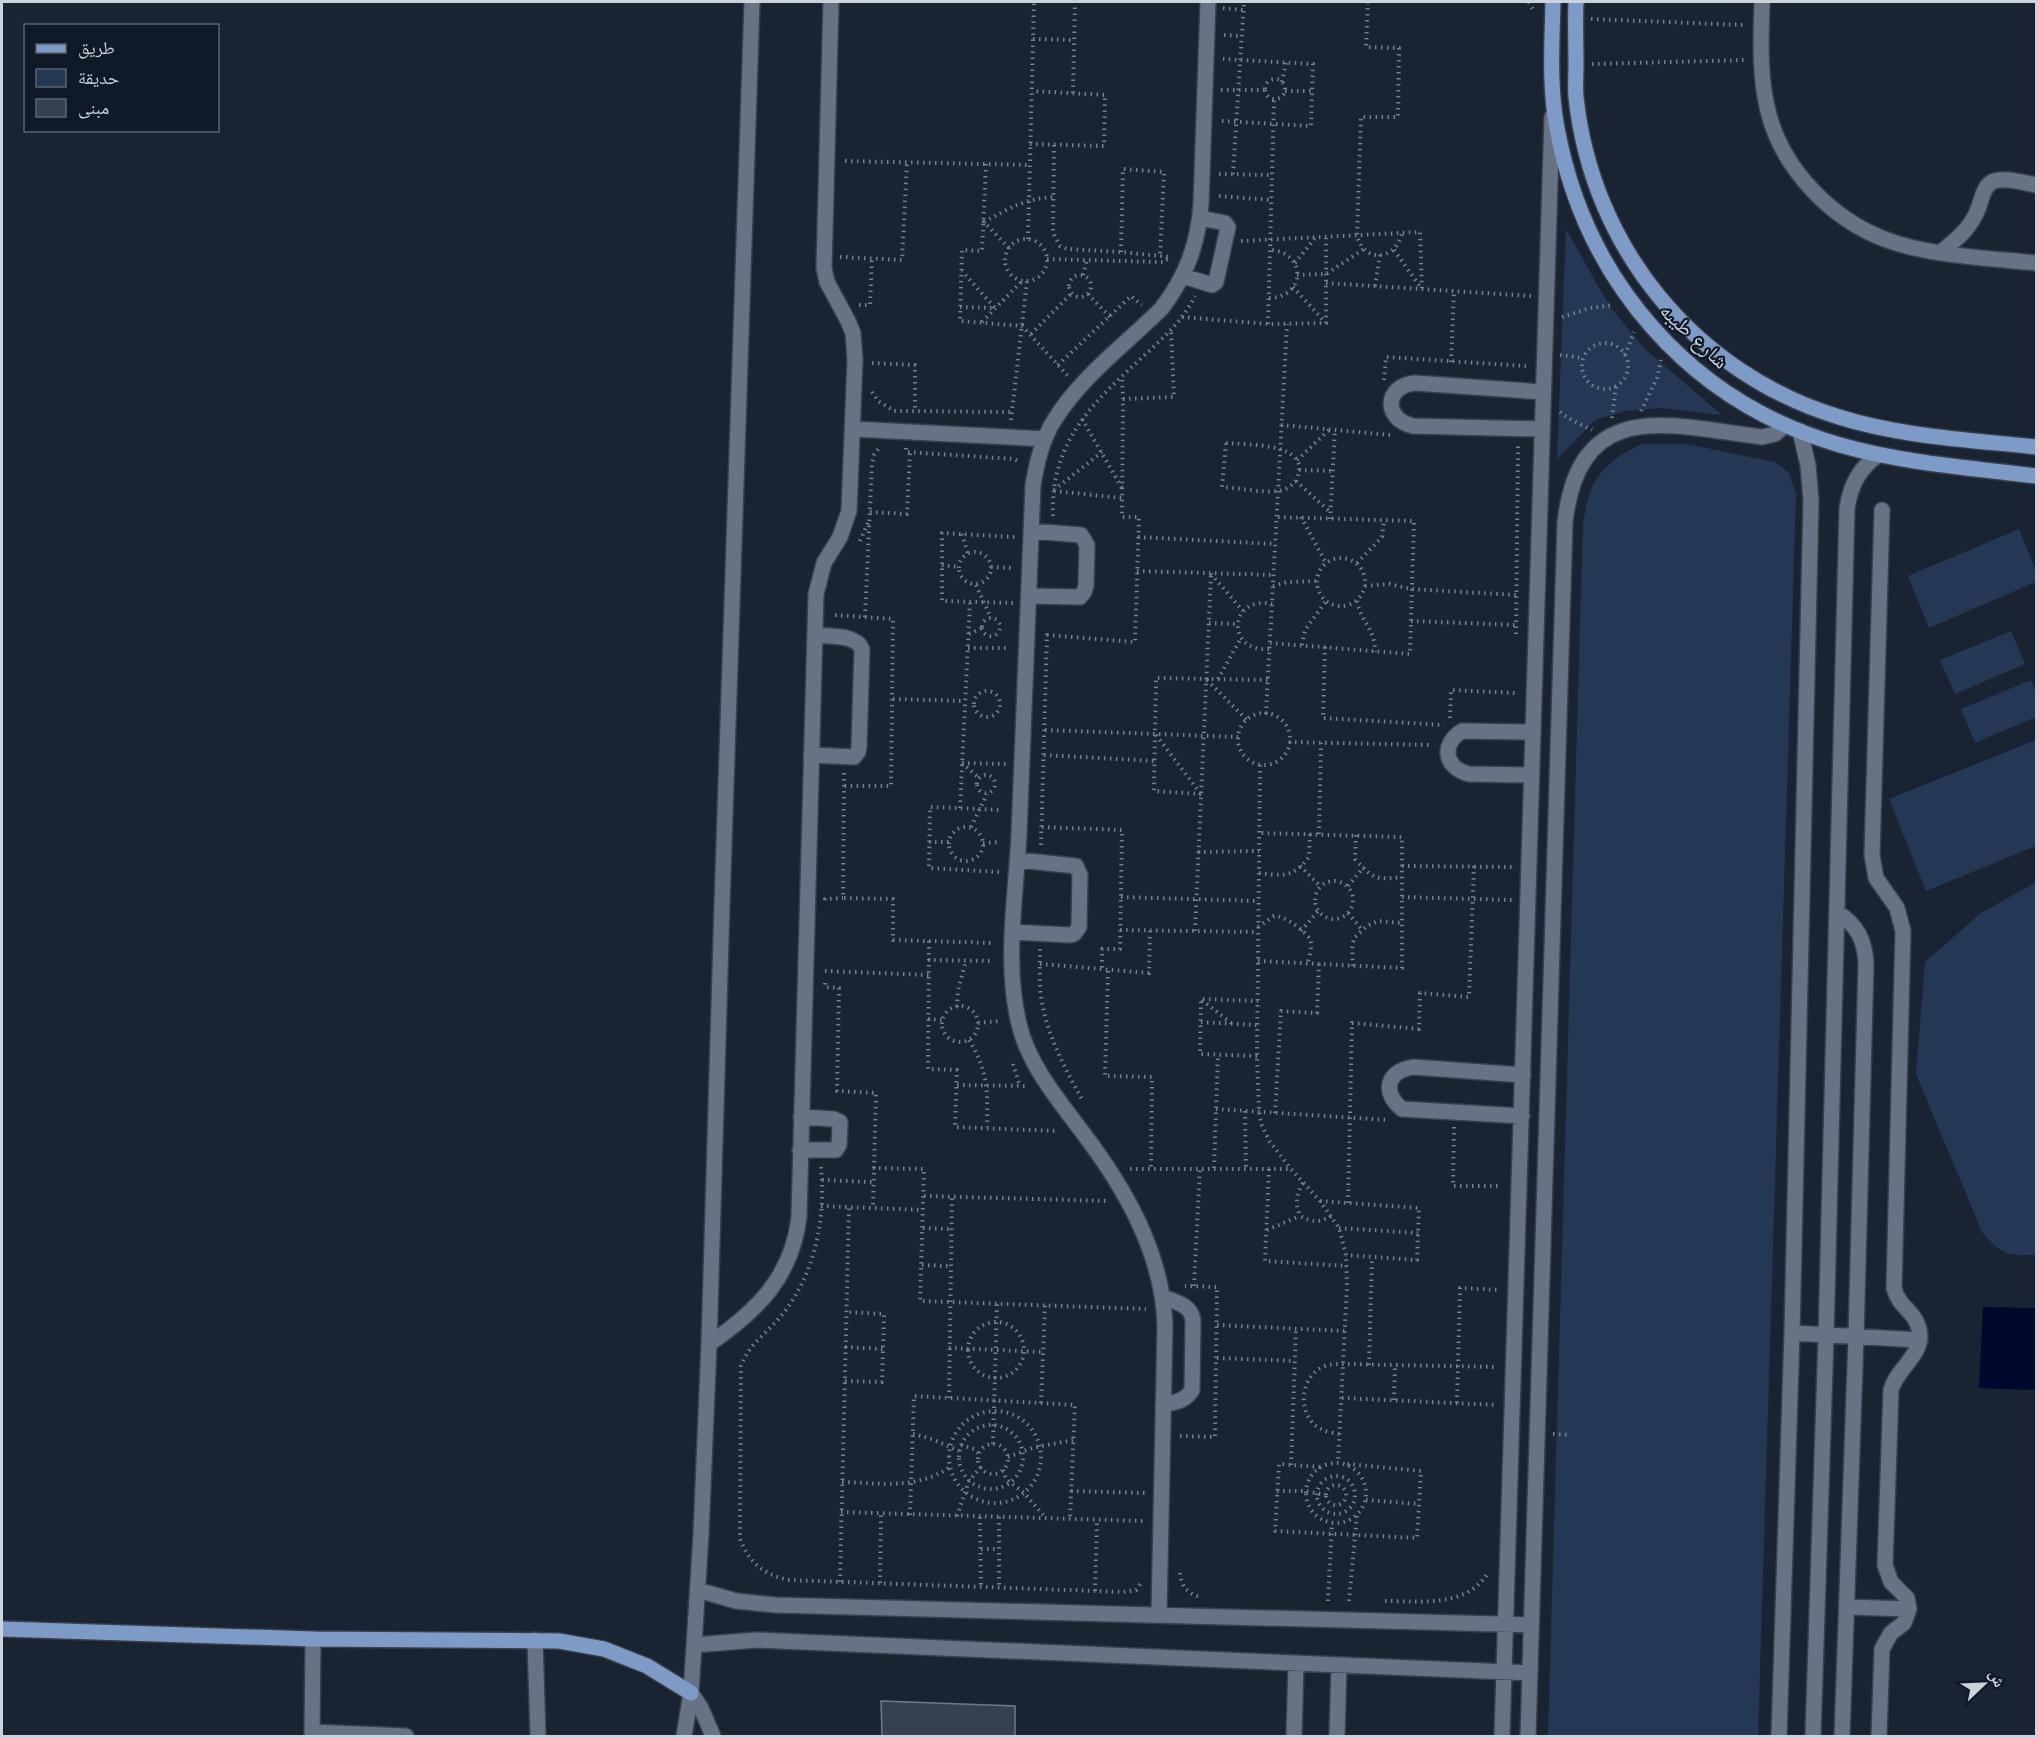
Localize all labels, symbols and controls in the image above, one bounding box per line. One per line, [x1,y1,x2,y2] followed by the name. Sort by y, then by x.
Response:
[24,24,219,132] legend
[78,37,115,59] text: طريق
[78,67,119,88] text: حديقة
[78,97,109,119] text: مبنى
[1654,298,1734,374] street label: شارع طيبه
[1954,1654,2014,1714] north arrow
[1985,1667,2009,1690] text: ش

